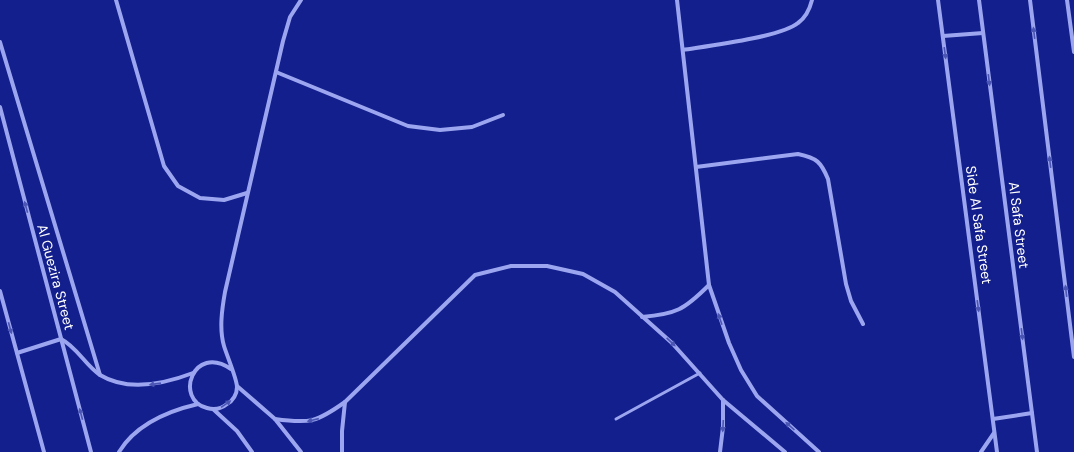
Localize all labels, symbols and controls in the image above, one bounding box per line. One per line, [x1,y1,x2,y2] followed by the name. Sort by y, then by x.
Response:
[1030,27,1037,39] one-way arrow
[942,47,948,59] one-way arrow
[986,74,993,86] one-way arrow
[1047,156,1053,168] one-way arrow
[962,165,996,285] street label: Side Al Safa Street
[1005,181,1033,269] street label: Al Safa Street
[23,201,29,214] one-way arrow
[33,222,79,332] street label: Al Guezira Street
[1063,285,1069,297] one-way arrow
[975,300,982,312] one-way arrow
[717,313,723,325] one-way arrow
[7,323,13,335] one-way arrow
[1019,328,1025,340] one-way arrow
[666,338,676,347] one-way arrow
[149,381,161,387] one-way arrow
[220,400,231,408] one-way arrow
[78,408,84,420] one-way arrow
[306,417,319,423] one-way arrow
[720,420,726,433] one-way arrow
[785,421,795,431] one-way arrow

